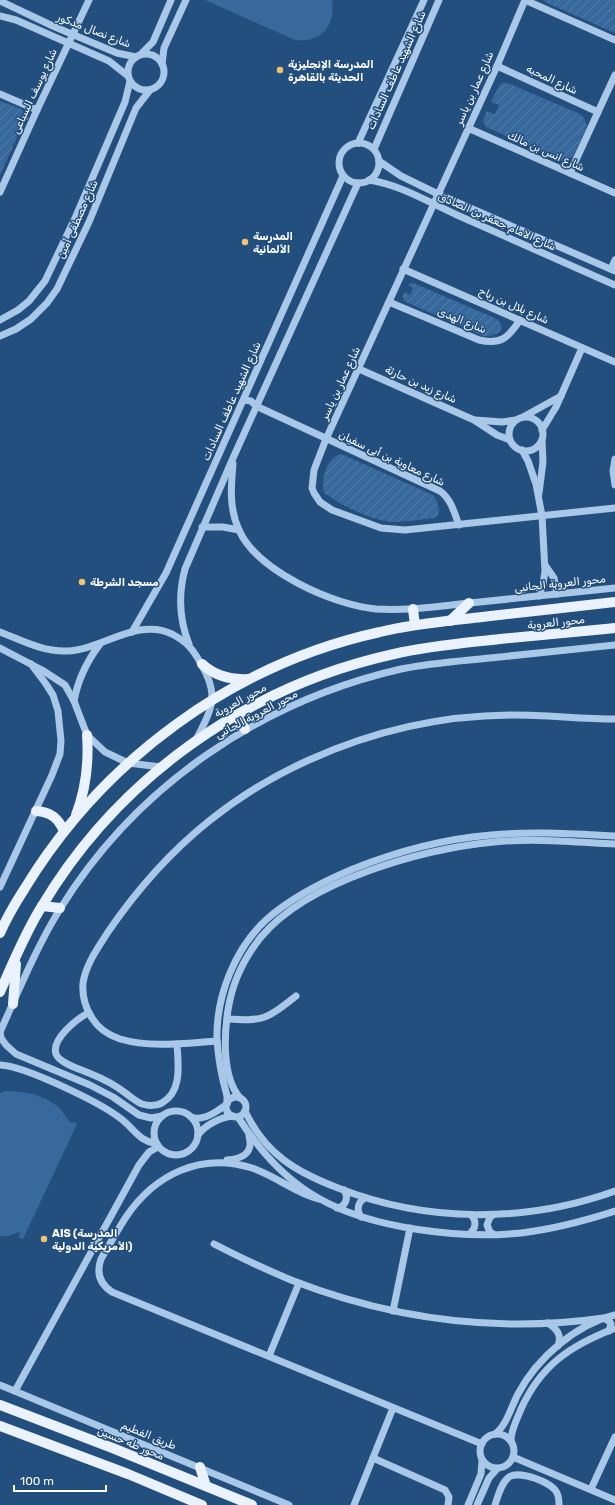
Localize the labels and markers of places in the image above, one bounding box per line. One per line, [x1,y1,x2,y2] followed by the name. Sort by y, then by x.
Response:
[288,58,374,84] place label: المدرسة الإنجليزية الحديثة بالقاهرة
[275,65,285,75] marker: المدرسة الإنجليزية الحديثة بالقاهرة
[253,230,293,256] place label: المدرسة الألمانية
[240,237,250,247] marker: المدرسة الألمانية
[90,576,159,589] place label: مسجد الشرطة
[77,577,87,587] marker: مسجد الشرطة
[52,1227,133,1253] place label: AIS (المدرسة الأمريكية الدولية)
[39,1234,49,1244] marker: AIS (المدرسة الأمريكية الدولية)

